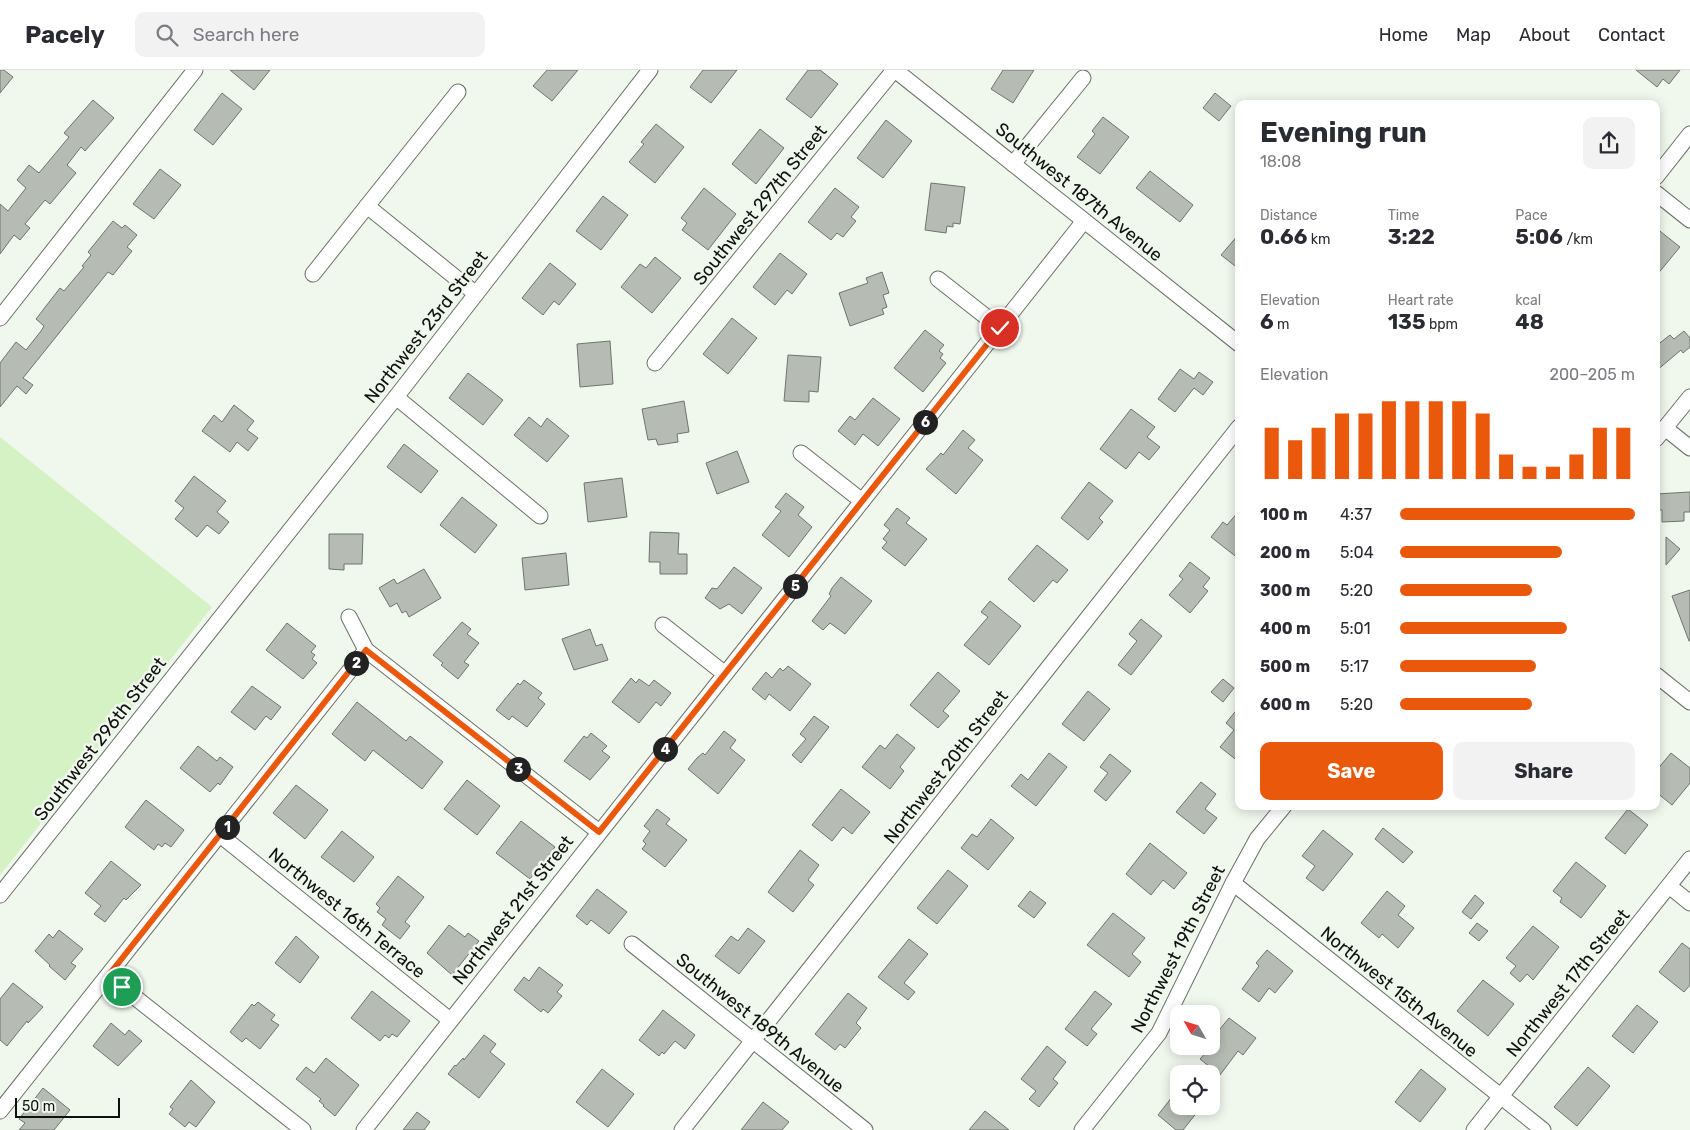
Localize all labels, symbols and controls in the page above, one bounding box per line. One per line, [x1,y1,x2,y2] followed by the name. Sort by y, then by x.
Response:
[135,12,485,57] search box
[25,21,105,49] text: Pacely
[153,21,181,49] icon: search
[193,23,299,46] text: Search here
[1379,24,1428,46] text: Home
[1456,24,1491,46] text: Map
[1519,24,1570,46] text: About
[1598,24,1665,46] text: Contact
[1260,116,1427,149] text: Evening run
[1583,117,1635,169] button: share
[991,118,1167,266] street label: Southwest 187th Avenue
[689,120,831,290] street label: Southwest 297th Street
[1260,152,1301,171] text: 18:08
[1260,207,1317,224] text: Distance
[1388,207,1419,224] text: Time
[1515,207,1547,224] text: Pace
[1260,224,1307,249] text: 0.66
[1388,224,1435,249] text: 3:22
[1515,224,1563,249] text: 5:06
[1307,231,1330,248] text: km
[1563,231,1593,248] text: /km
[360,246,492,408] street label: Northwest 23rd Street
[1260,292,1320,309] text: Elevation
[1388,292,1454,309] text: Heart rate
[1515,292,1541,309] text: kcal
[979,307,1021,349] pin
[1260,309,1274,334] text: 6
[1388,309,1426,334] text: 135
[1515,309,1544,334] text: 48
[986,314,1014,342] icon: check
[1274,316,1290,333] text: m
[1426,316,1458,333] text: bpm
[1260,365,1329,384] text: Elevation
[1550,365,1635,384] text: 200–205 m
[912,410,938,434] pin: 6
[921,414,930,431] text: 6
[1260,505,1308,524] text: 100 m
[1340,505,1372,524] text: 4:37
[1260,543,1310,562] text: 200 m
[1340,543,1374,562] text: 5:04
[782,574,808,598] pin: 5
[791,578,800,595] text: 5
[1260,581,1310,600] text: 300 m
[1340,581,1373,600] text: 5:20
[1260,619,1311,638] text: 400 m
[1340,619,1371,638] text: 5:01
[344,650,368,676] pin: 2
[29,653,171,825] street label: Southwest 296th Street
[352,655,361,672] text: 2
[1260,657,1310,676] text: 500 m
[1340,657,1369,676] text: 5:17
[879,686,1013,848] street label: Northwest 20th Street
[1260,695,1310,714] text: 600 m
[1340,695,1373,714] text: 5:20
[652,736,678,762] pin: 4
[661,741,670,758] text: 4
[1260,742,1443,800] button: Save
[1453,742,1635,800] button: Share
[506,756,530,782] pin: 3
[514,761,523,778] text: 3
[214,814,240,840] pin: 1
[224,819,231,836] text: 1
[448,831,578,989] street label: Northwest 21st Street
[264,843,430,983] street label: Northwest 16th Terrace
[1126,861,1230,1037] street label: Northwest 19th Street
[1502,905,1634,1061] street label: Northwest 17th Street
[1316,922,1482,1062] street label: Northwest 15th Avenue
[672,948,848,1098] street label: Southwest 189th Avenue
[101,966,143,1008] pin
[108,973,136,1001] icon: arrive
[1170,1005,1220,1055] north arrow
[1170,1005,1220,1115] map controls
[1170,1065,1220,1115] button: locate
[15,1095,120,1118] scale bar
[22,1098,55,1115] text: 50 m

